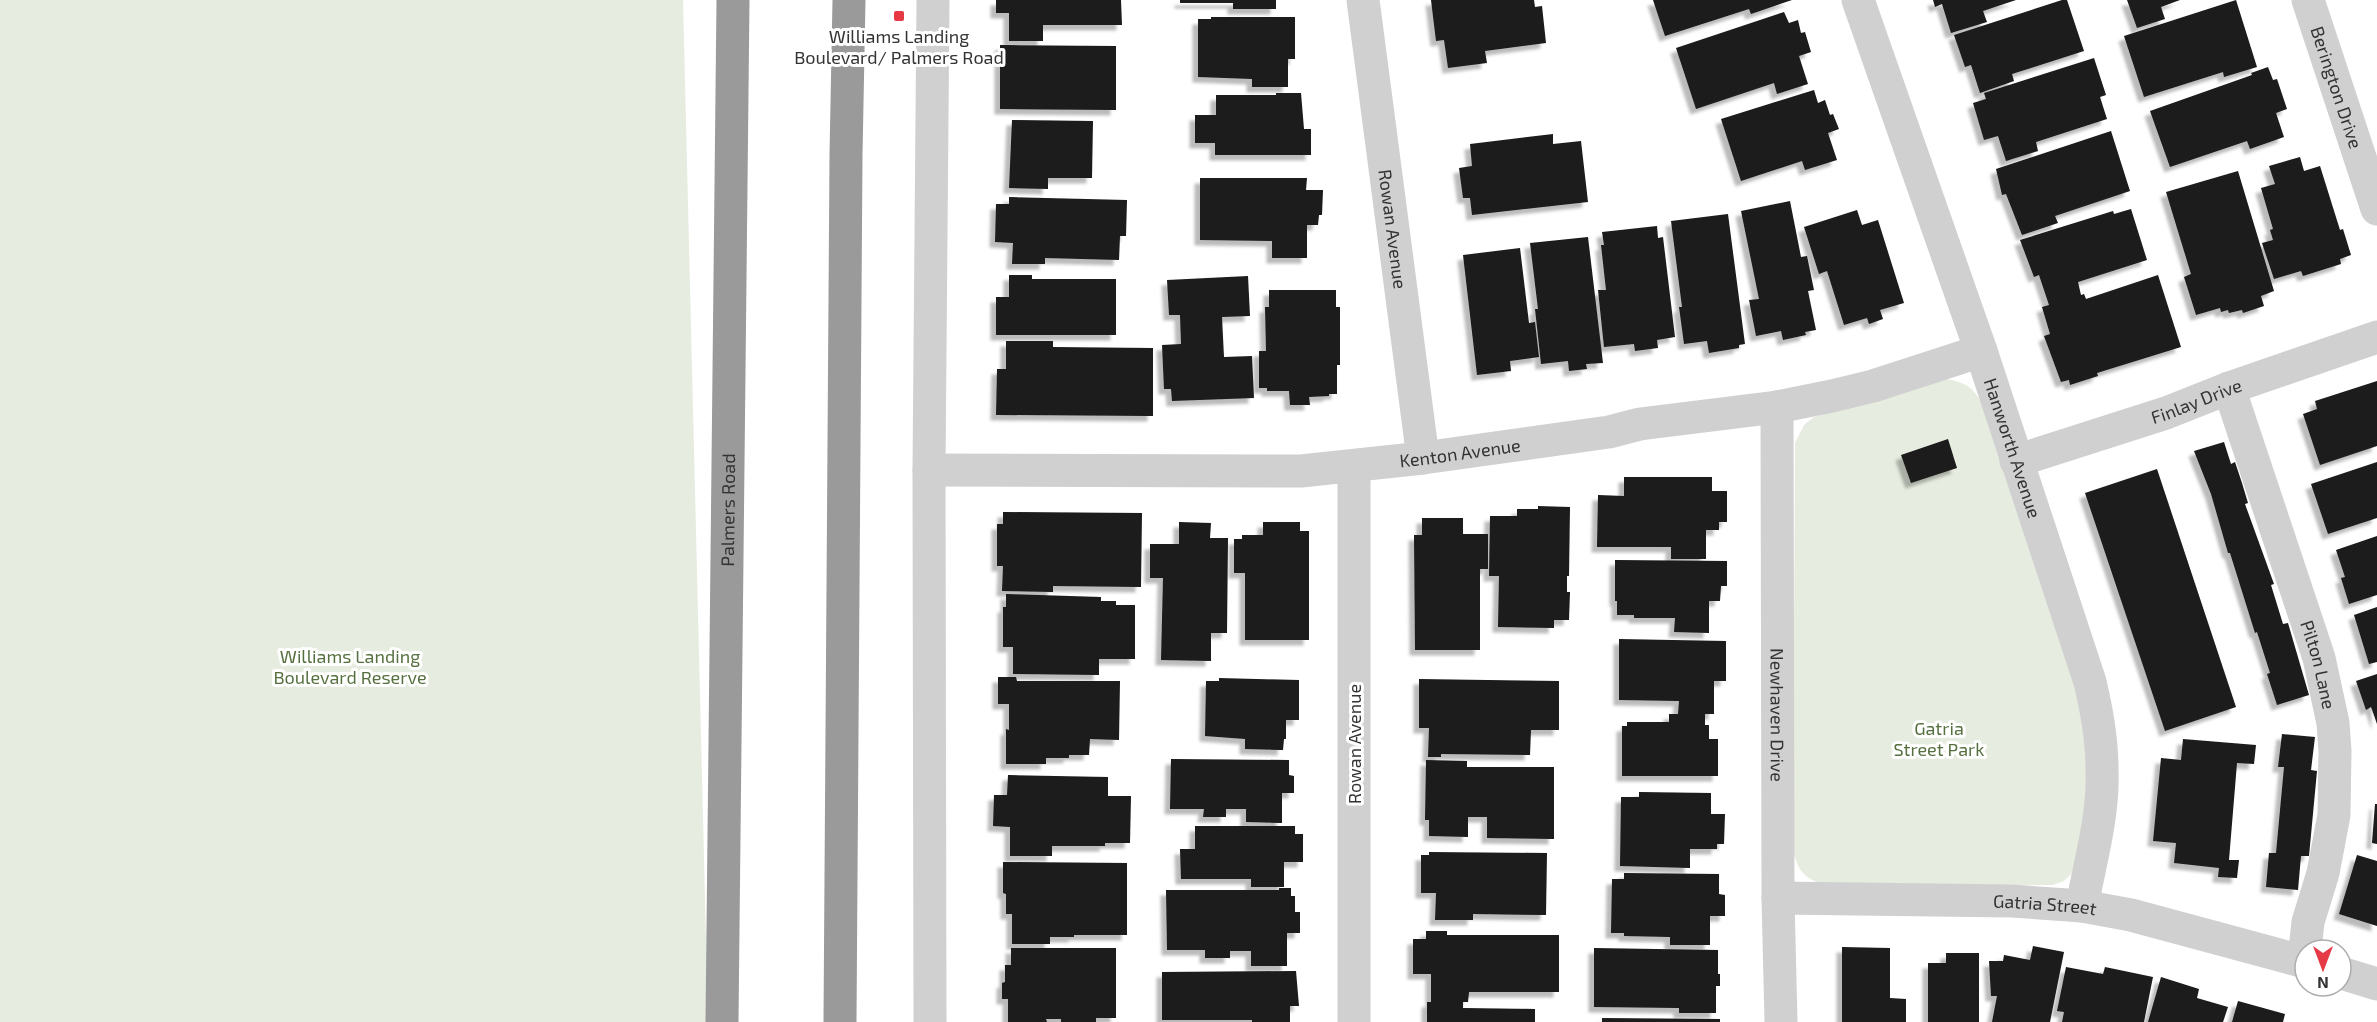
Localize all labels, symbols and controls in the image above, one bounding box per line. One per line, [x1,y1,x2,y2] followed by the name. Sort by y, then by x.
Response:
[892,9,906,23] marker: Williams Landing Boulevard/ Palmers Road
[2306,23,2367,151] street label: Berington Drive
[794,25,1004,68] place label: Williams Landing Boulevard/ Palmers Road
[1374,168,1412,290] street label: Rowan Avenue
[2148,373,2245,428] street label: Finlay Drive
[1980,375,2046,521] street label: Hanworth Avenue
[1398,433,1522,471] street label: Kenton Avenue
[716,453,739,567] street label: Palmers Road
[2296,617,2341,711] street label: Pilton Lane
[273,645,427,688] park label: Williams Landing Boulevard Reserve
[1766,648,1789,782] street label: Newhaven Drive
[1343,684,1365,804] street label: Rowan Avenue
[1894,717,1984,760] park label: Gatria Street Park
[1993,890,2099,919] street label: Gatria Street
[2293,938,2353,998] north arrow
[2317,974,2329,993] text: N

